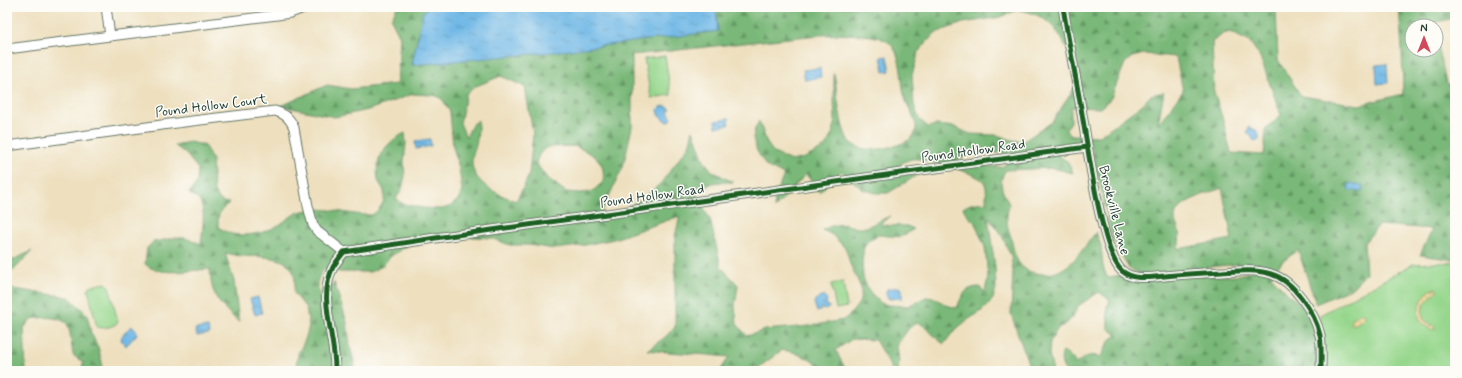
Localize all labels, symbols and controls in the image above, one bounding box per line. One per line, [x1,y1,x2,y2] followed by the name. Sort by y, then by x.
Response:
[1404,18,1444,58] north arrow
[1420,22,1428,36] text: N
[154,90,269,122] street label: Pound Hollow Court
[920,135,1026,167] street label: Pound Hollow Road
[1094,164,1134,257] street label: Brookville Lane
[599,180,705,212] street label: Pound Hollow Road

